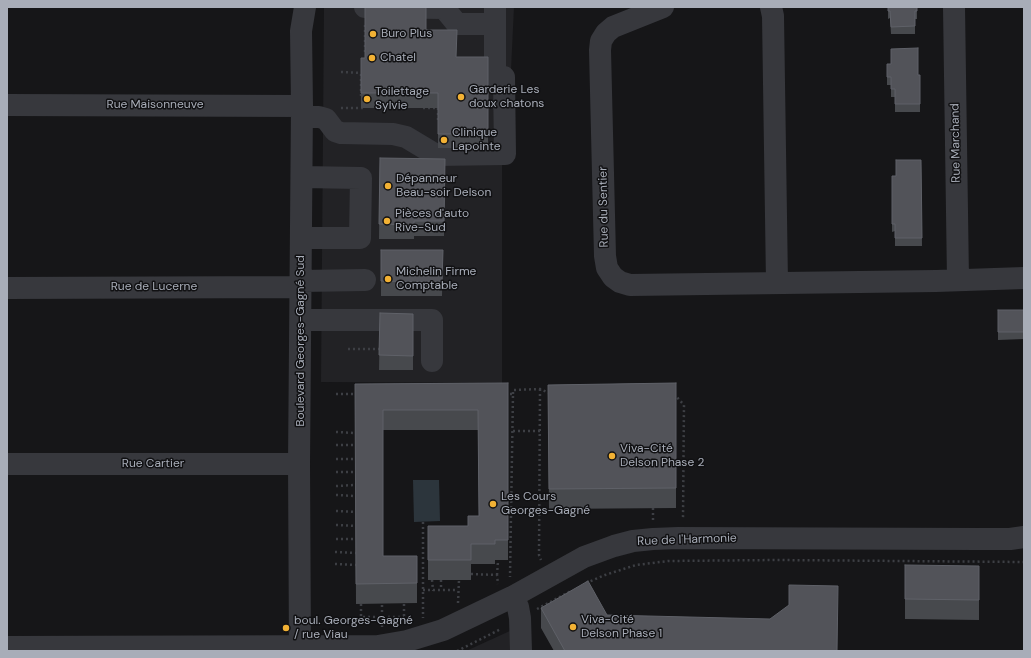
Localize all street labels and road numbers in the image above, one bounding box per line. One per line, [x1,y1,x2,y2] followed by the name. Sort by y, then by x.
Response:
[107,98,203,112] street label: Rue Maisonneuve
[948,103,964,183] street label: Rue Marchand
[596,166,612,248] street label: Rue du Sentier
[294,255,308,427] street label: Boulevard Georges-Gagné Sud
[111,280,197,294] street label: Rue de Lucerne
[122,457,184,471] street label: Rue Cartier
[637,531,737,549] street label: Rue de l'Harmonie

